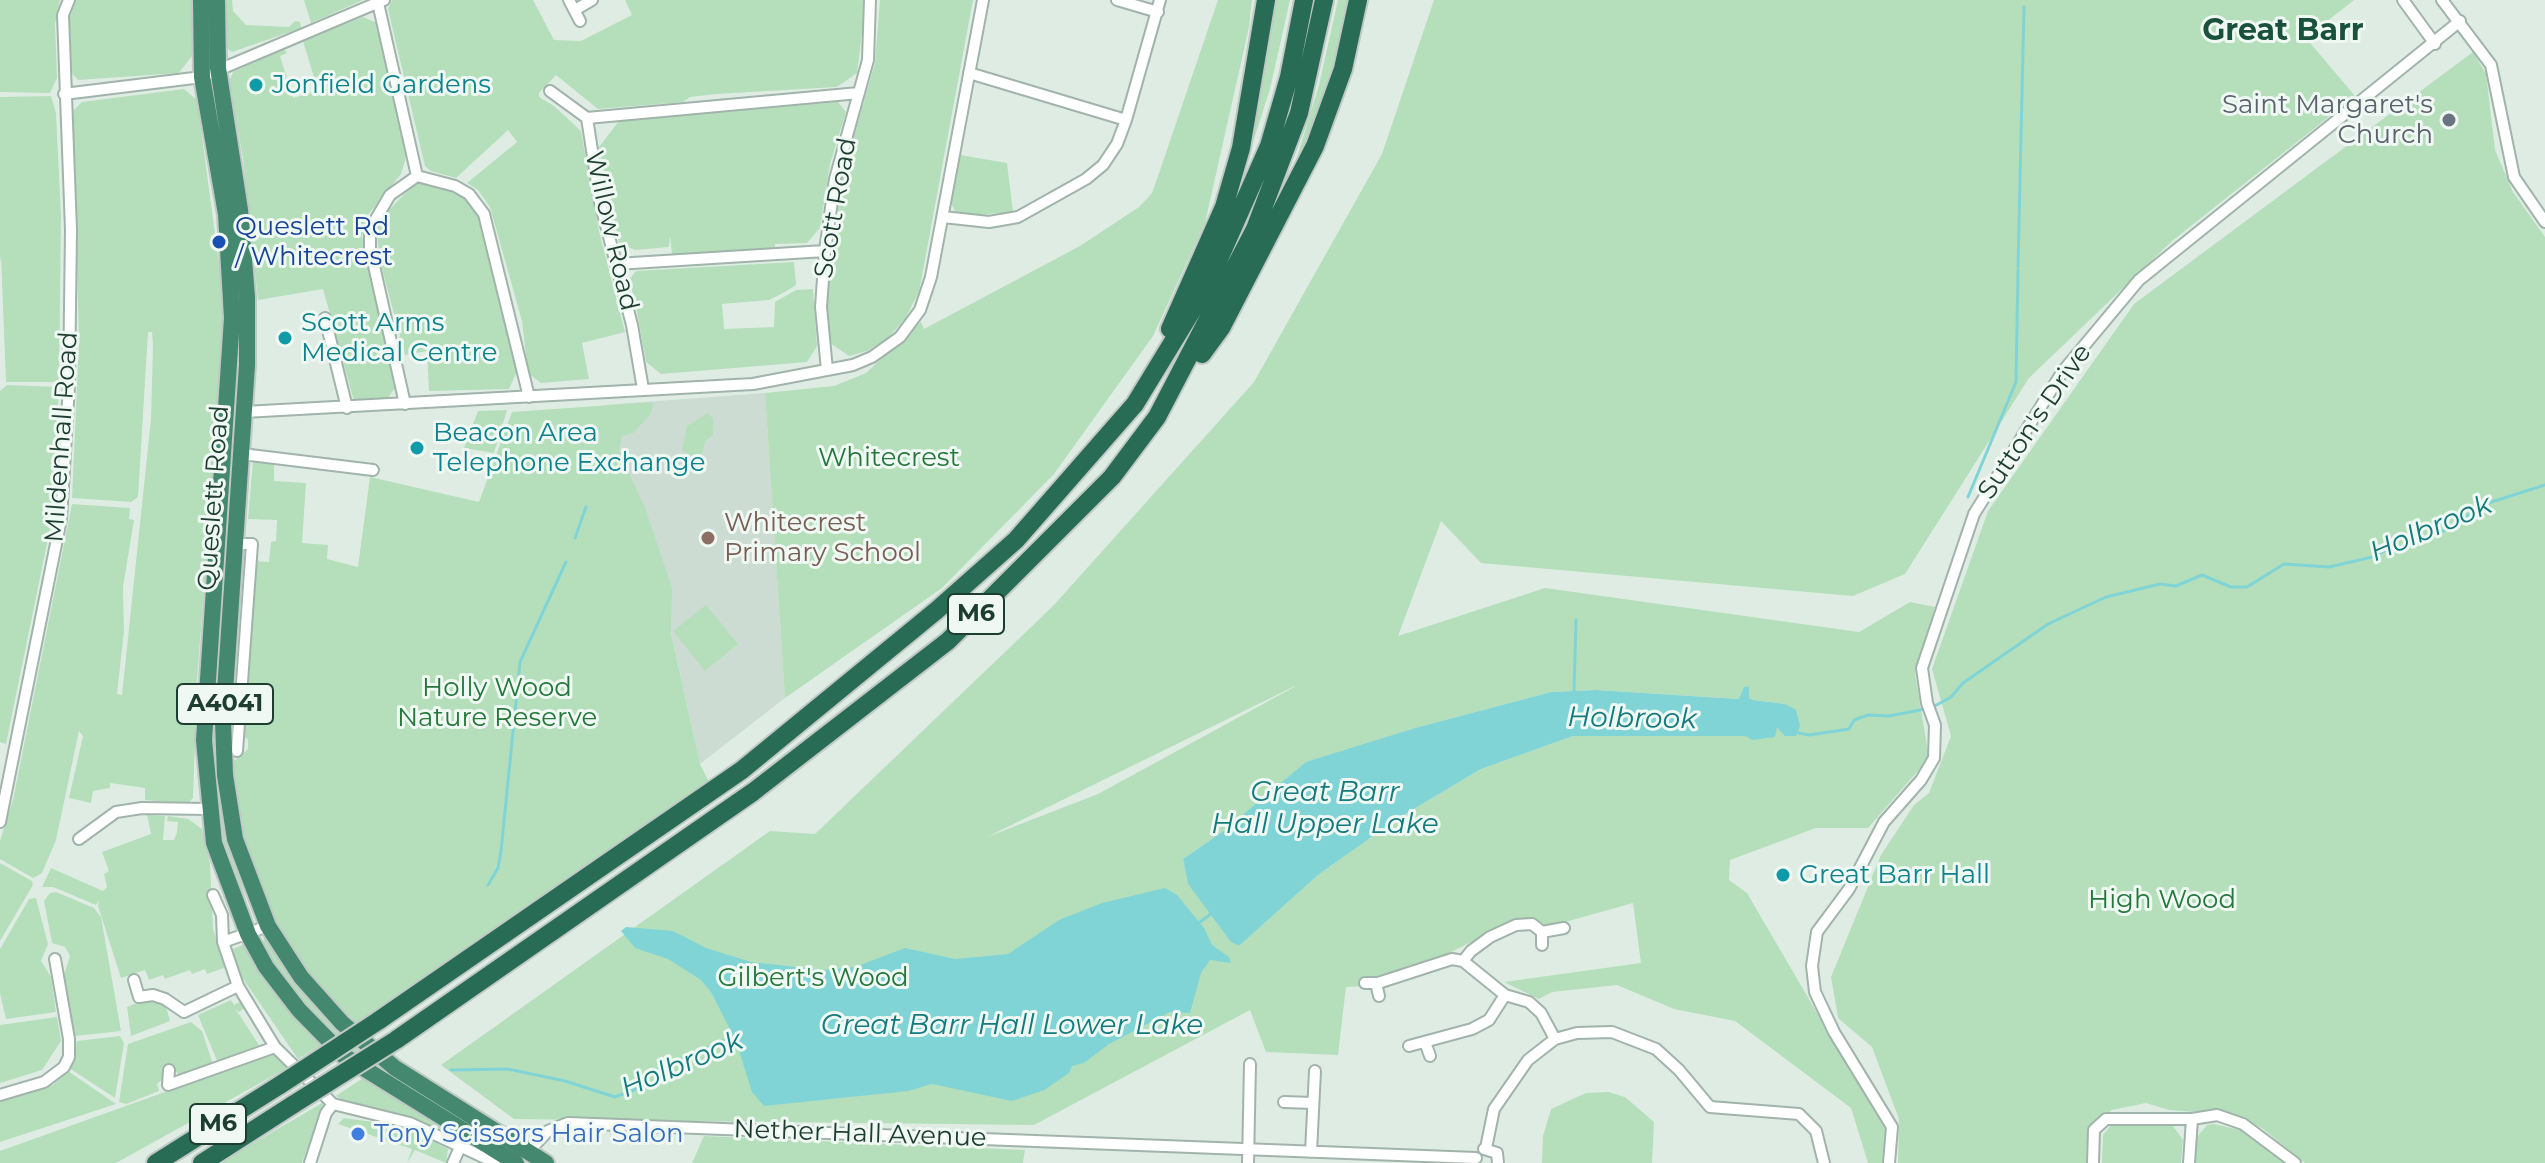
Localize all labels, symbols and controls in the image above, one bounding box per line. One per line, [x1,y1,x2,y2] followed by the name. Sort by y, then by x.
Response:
[2202,13,2364,49] district label: Great Barr
[272,69,491,101] place label: Jonfield Gardens
[247,76,265,94] marker: Jonfield Gardens
[2222,89,2433,150] place label: Saint Margaret's Church
[2440,111,2458,129] marker: Saint Margaret's Church
[808,135,864,281] street label: Scott Road
[577,148,645,314] street label: Willow Road
[235,211,393,272] place label: Queslett Rd / Whitecrest
[210,233,228,251] marker: Queslett Rd / Whitecrest
[301,307,497,368] place label: Scott Arms Medical Centre
[276,329,294,347] marker: Scott Arms Medical Centre
[39,330,85,544] street label: Mildenhall Road
[1972,338,2098,506] street label: Sutton's Drive
[192,404,236,592] street label: Queslett Road
[433,417,705,478] place label: Beacon Area Telephone Exchange
[408,439,426,457] marker: Beacon Area Telephone Exchange
[818,442,960,474] park label: Whitecrest
[2365,488,2497,570] water label: Holbrook
[724,507,921,568] place label: Whitecrest Primary School
[699,529,717,547] marker: Whitecrest Primary School
[948,594,1004,634] road number: M6
[397,672,597,734] park label: Holly Wood Nature Reserve
[177,684,273,724] road number: A4041
[1567,701,1697,737] water label: Holbrook
[1211,776,1439,842] water label: Great Barr Hall Upper Lake
[1799,859,1990,891] place label: Great Barr Hall
[1774,866,1792,884] marker: Great Barr Hall
[2088,884,2236,916] park label: High Wood
[717,962,909,994] park label: Gilbert's Wood
[821,1009,1203,1043] water label: Great Barr Hall Lower Lake
[616,1024,748,1106] water label: Holbrook
[190,1104,246,1144] road number: M6
[733,1114,987,1154] street label: Nether Hall Avenue
[374,1118,684,1150] place label: Tony Scissors Hair Salon
[349,1125,367,1143] marker: Tony Scissors Hair Salon

